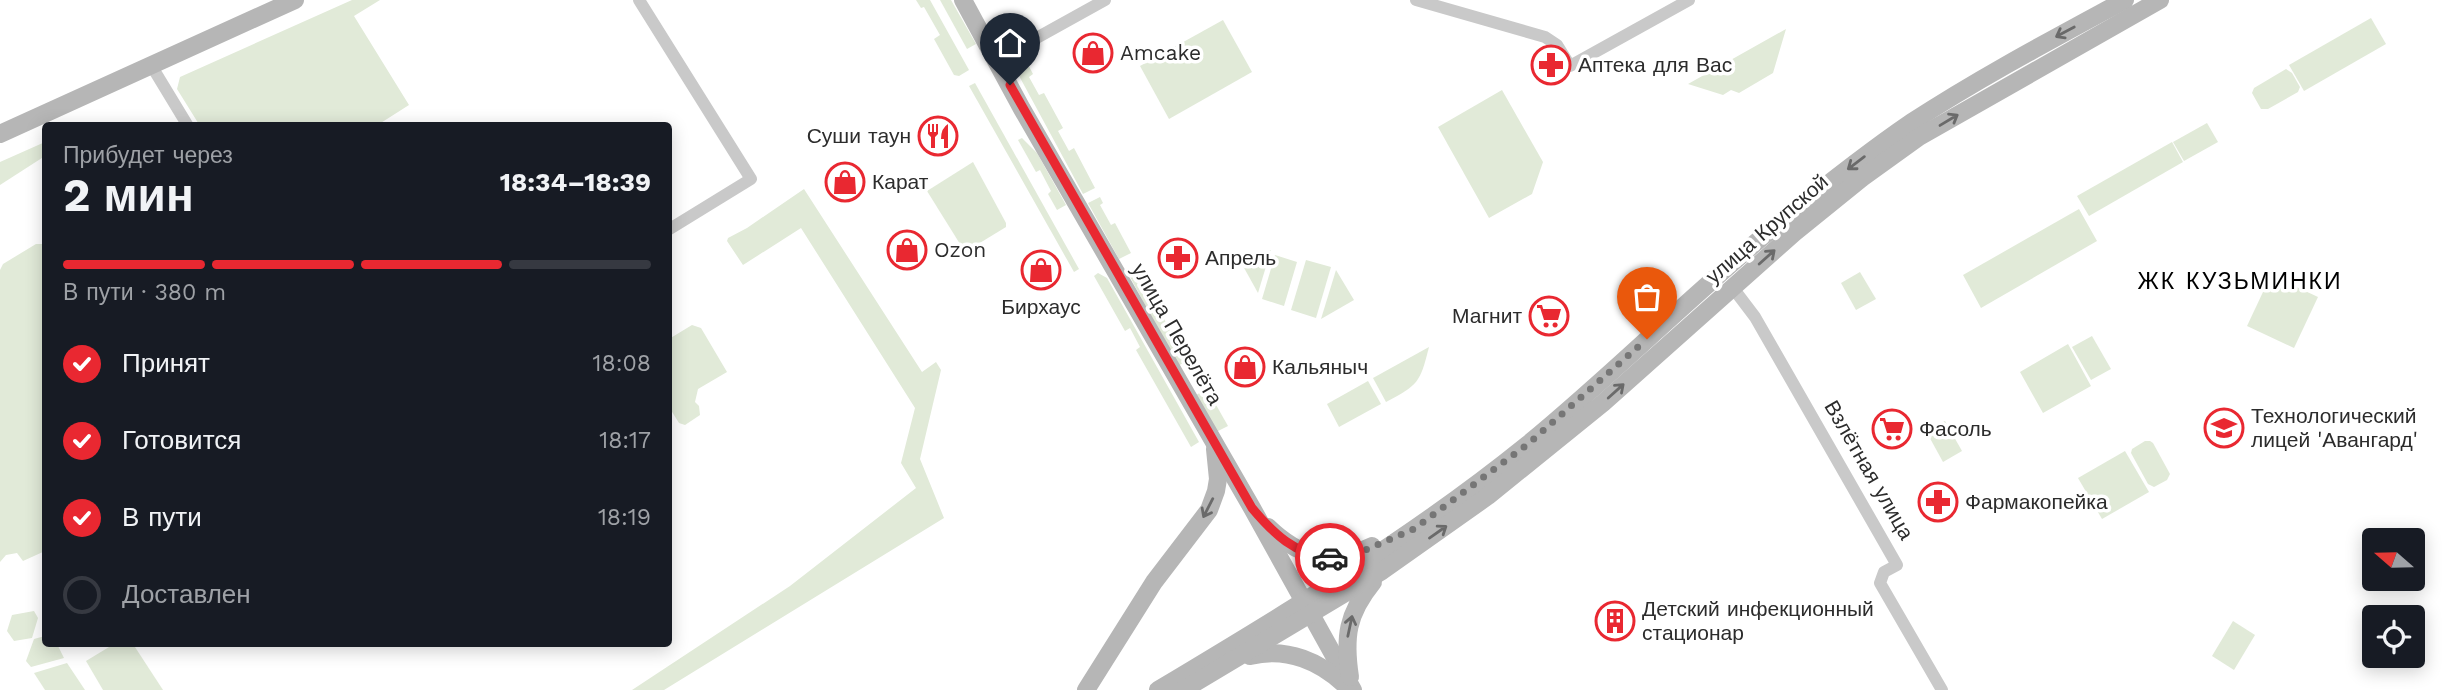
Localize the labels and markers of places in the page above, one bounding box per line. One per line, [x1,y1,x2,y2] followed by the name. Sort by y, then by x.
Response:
[980,13,1040,85] pin
[1072,32,1114,74] shop icon: Amcake
[1120,40,1201,65] place label: Amcake
[1530,44,1572,86] pharmacy icon: Аптека для Вас
[1578,52,1732,77] place label: Аптека для Вас
[917,115,959,157] restaurant icon: Суши таун
[807,123,911,148] place label: Суши таун
[824,161,866,203] shop icon: Карат
[872,169,929,194] place label: Карат
[886,229,928,271] shop icon: Ozon
[934,237,986,262] place label: Ozon
[1157,237,1199,279] pharmacy icon: Апрель
[1205,245,1276,270] place label: Апрель
[1020,249,1062,291] shop icon: Бирхаус
[1617,267,1677,339] pin
[1001,294,1081,319] place label: Бирхаус
[1528,295,1570,337] supermarket icon: Магнит
[1452,303,1522,328] place label: Магнит
[1224,346,1266,388] shop icon: Кальяныч
[1272,354,1368,379] place label: Кальяныч
[2251,403,2418,452] place label: Технологический лицей 'Авангард'
[2203,407,2245,449] school or university icon: Технологический лицей 'Авангард'
[1871,408,1913,450] supermarket icon: Фасоль
[1919,416,1992,441] place label: Фасоль
[1917,481,1959,523] pharmacy icon: Фармакопейка
[1965,489,2108,514] place label: Фармакопейка
[1642,596,1874,645] place label: Детский инфекционный стационар
[1594,600,1636,642] building icon: Детский инфекционный стационар

